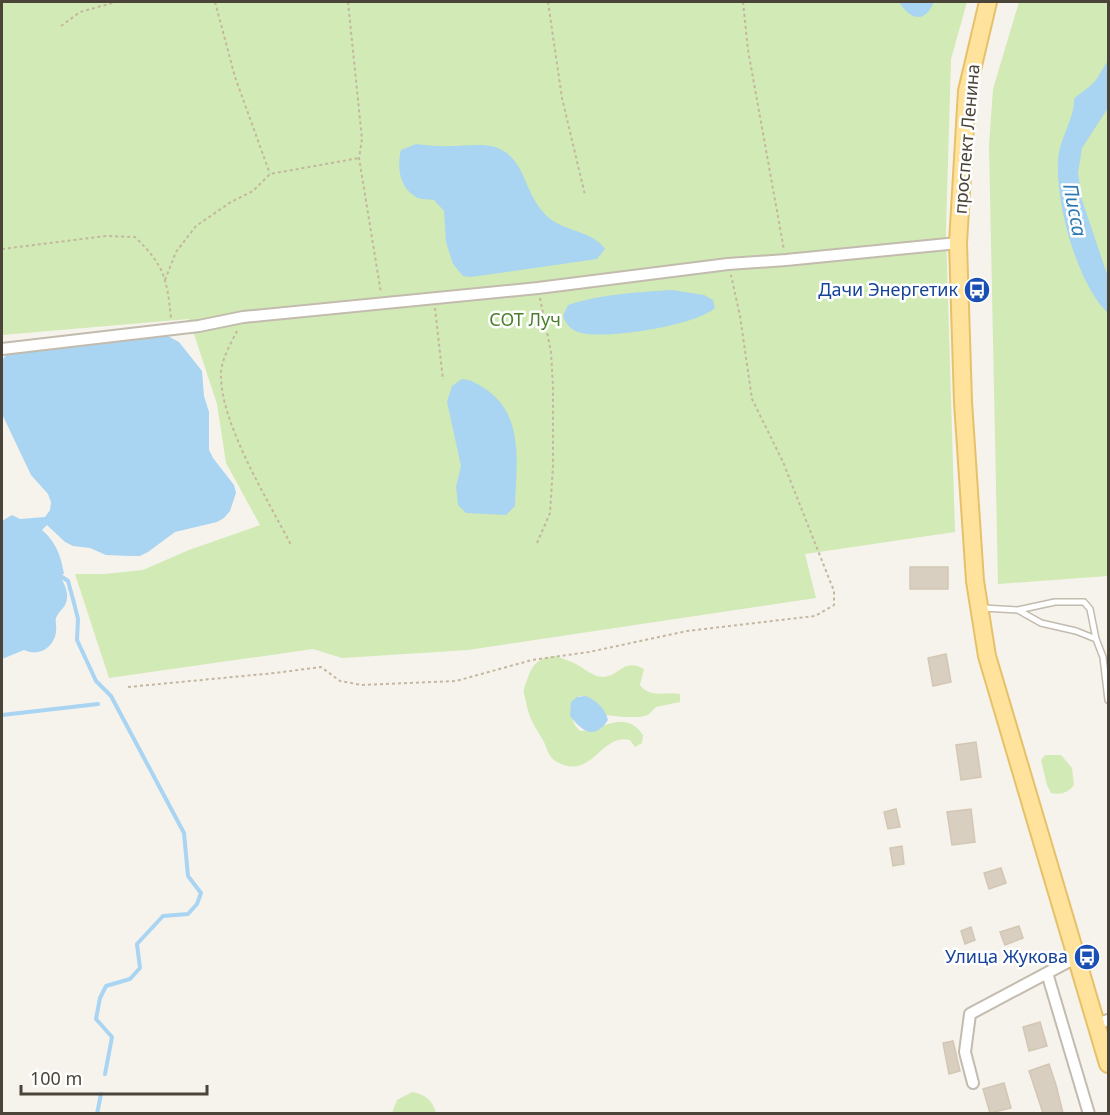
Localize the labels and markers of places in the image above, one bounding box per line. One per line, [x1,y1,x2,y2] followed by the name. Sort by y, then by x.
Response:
[962,275,992,305] bus stop icon: Дачи Энергетик
[818,277,958,301] place label: Дачи Энергетик
[1072,942,1102,972] bus stop icon: Улица Жукова
[945,944,1068,968] place label: Улица Жукова

